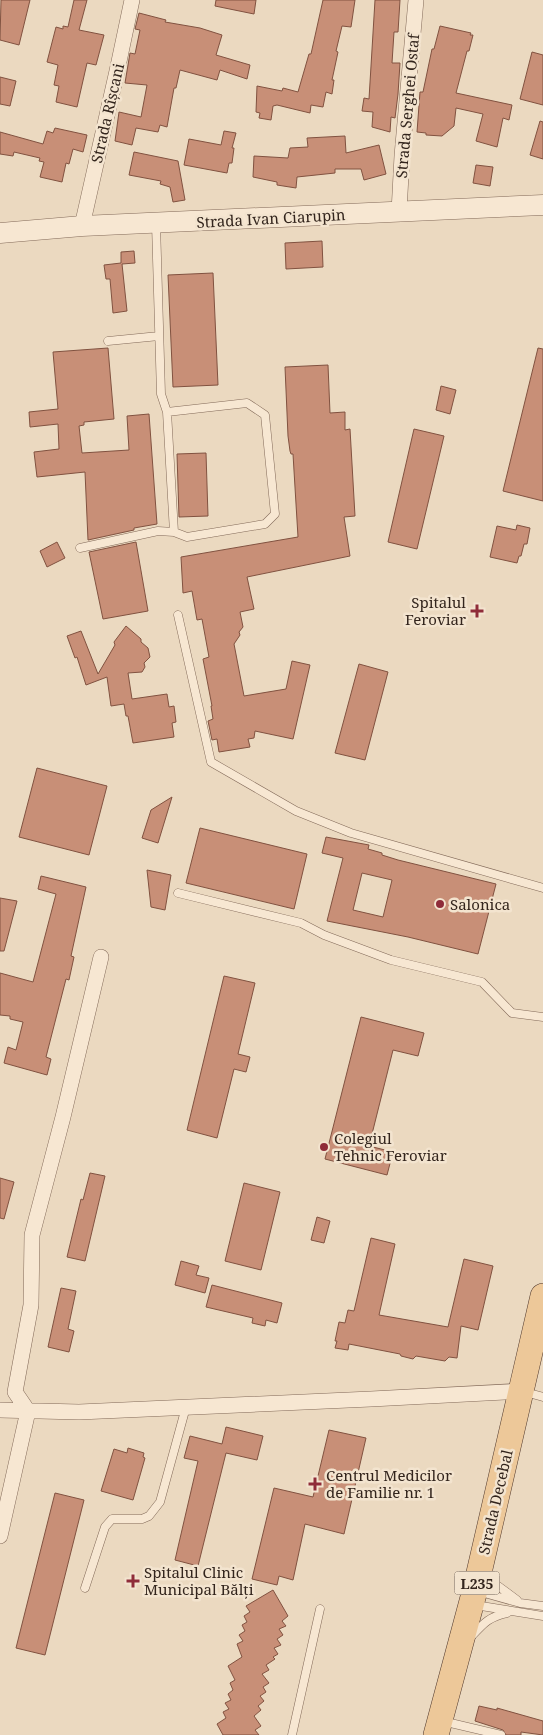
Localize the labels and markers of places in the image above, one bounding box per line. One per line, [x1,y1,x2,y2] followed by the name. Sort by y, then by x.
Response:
[405,592,466,629] place label: Spitalul Feroviar
[470,604,484,618] marker: Spitalul Feroviar
[450,894,510,914] place label: Salonica
[434,898,446,910] marker: Salonica
[334,1128,447,1165] place label: Colegiul Tehnic Feroviar
[318,1141,330,1153] marker: Colegiul Tehnic Feroviar
[326,1465,452,1502] place label: Centrul Medicilor de Familie nr. 1
[308,1477,322,1491] marker: Centrul Medicilor de Familie nr. 1
[144,1562,254,1599] place label: Spitalul Clinic Municipal Bălți
[126,1574,140,1588] marker: Spitalul Clinic Municipal Bălți

